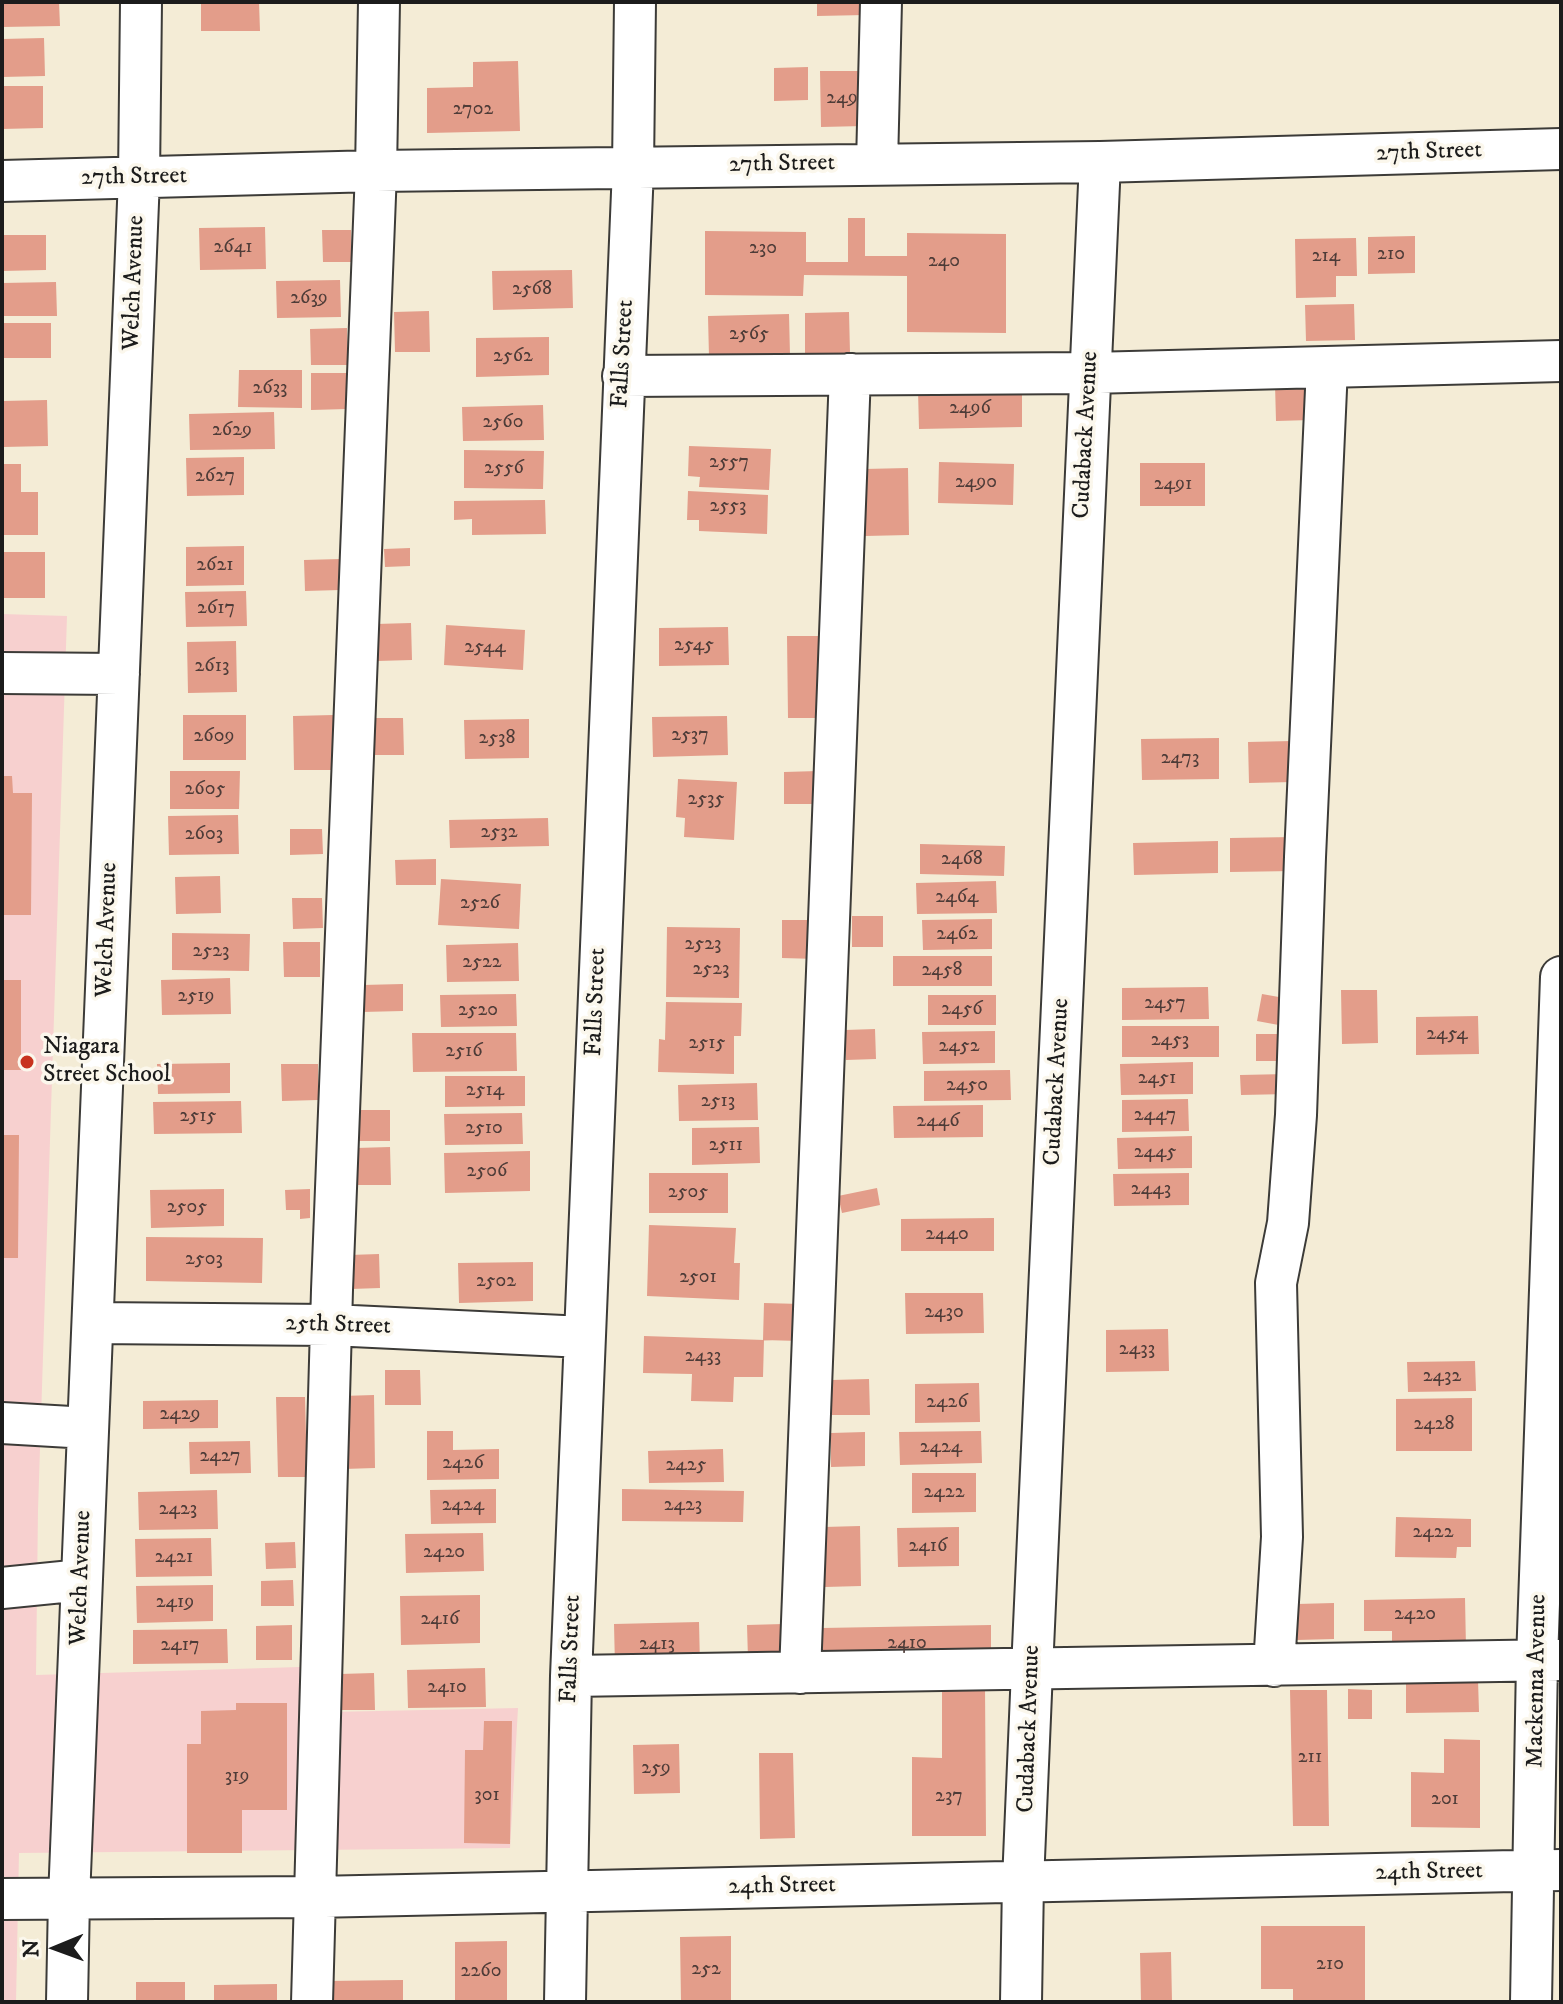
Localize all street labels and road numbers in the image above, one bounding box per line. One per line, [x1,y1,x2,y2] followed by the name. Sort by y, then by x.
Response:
[1376,137,1482,169] street label: 27th Street
[729,150,835,180] street label: 27th Street
[81,163,187,193] street label: 27th Street
[118,215,152,351] street label: Welch Avenue
[607,299,641,409] street label: Falls Street
[1068,350,1106,520] street label: Cudaback Avenue
[91,862,125,998] street label: Welch Avenue
[581,947,613,1057] street label: Falls Street
[1039,997,1077,1167] street label: Cudaback Avenue
[285,1310,391,1342] street label: 25th Street
[65,1510,99,1646] street label: Welch Avenue
[556,1594,588,1704] street label: Falls Street
[1522,1594,1554,1768] street label: Mackenna Avenue
[1013,1645,1047,1813] street label: Cudaback Avenue
[1375,1858,1483,1888] street label: 24th Street
[728,1872,836,1902] street label: 24th Street

